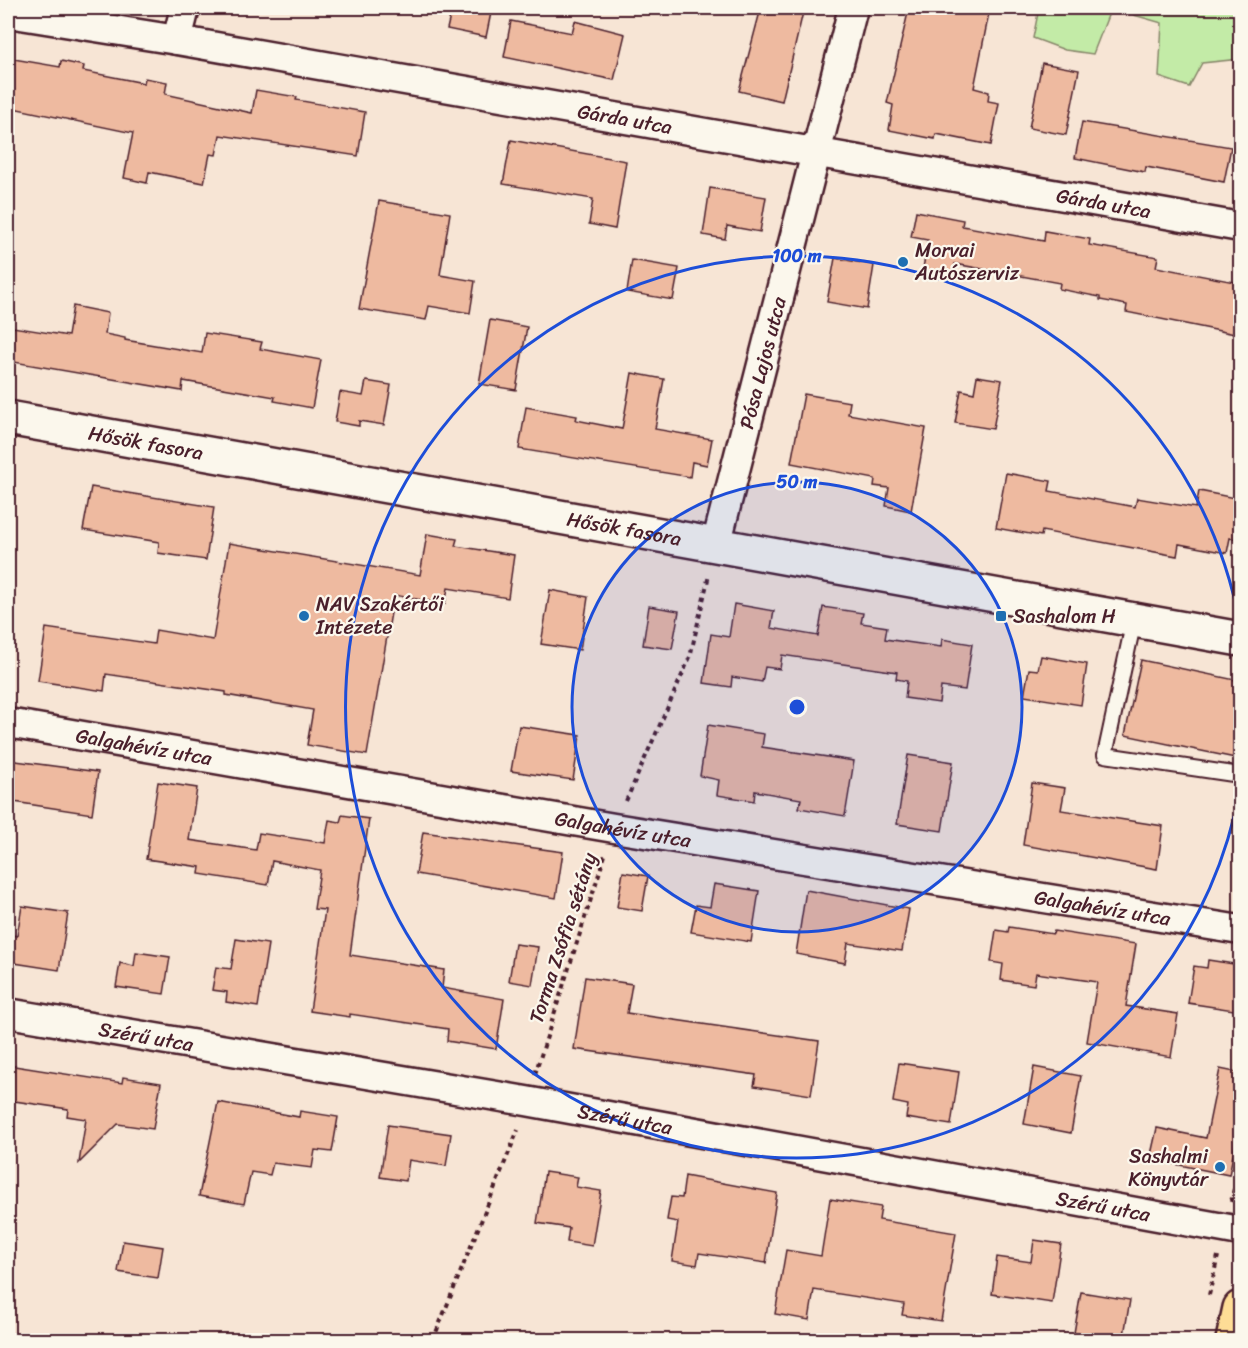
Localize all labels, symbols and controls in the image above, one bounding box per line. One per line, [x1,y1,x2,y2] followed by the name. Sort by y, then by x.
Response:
[575,93,675,144] street label: Gárda utca
[1054,178,1154,229] street label: Gárda utca
[914,233,1020,291] place label: Morvai Autószerviz
[773,240,822,272] text: 100 m
[896,255,910,269] marker: Morvai Autószerviz
[729,292,796,433] street label: Pósa Lajos utca
[86,415,206,470] street label: Hősök fasora
[777,466,818,498] text: 50 m
[564,501,684,556] street label: Hősök fasora
[315,587,445,645] place label: NAV Szakértői Intézete
[1013,599,1116,634] place label: Sashalom H
[297,609,311,623] marker: NAV Szakértői Intézete
[994,609,1008,623] marker: Sashalom H
[787,697,807,717] centre of rings
[73,718,216,776] street label: Galgahévíz utca
[552,801,694,858] street label: Galgahévíz utca
[519,847,607,1028] street label: Torma Zsófia sétány
[1032,879,1174,936] street label: Galgahévíz utca
[96,1011,197,1062] street label: Szérű utca
[575,1093,676,1145] street label: Szérű utca
[1128,1139,1210,1197] place label: Sashalmi Könyvtár
[1213,1160,1227,1174] marker: Sashalmi Könyvtár
[1053,1180,1154,1232] street label: Szérű utca

